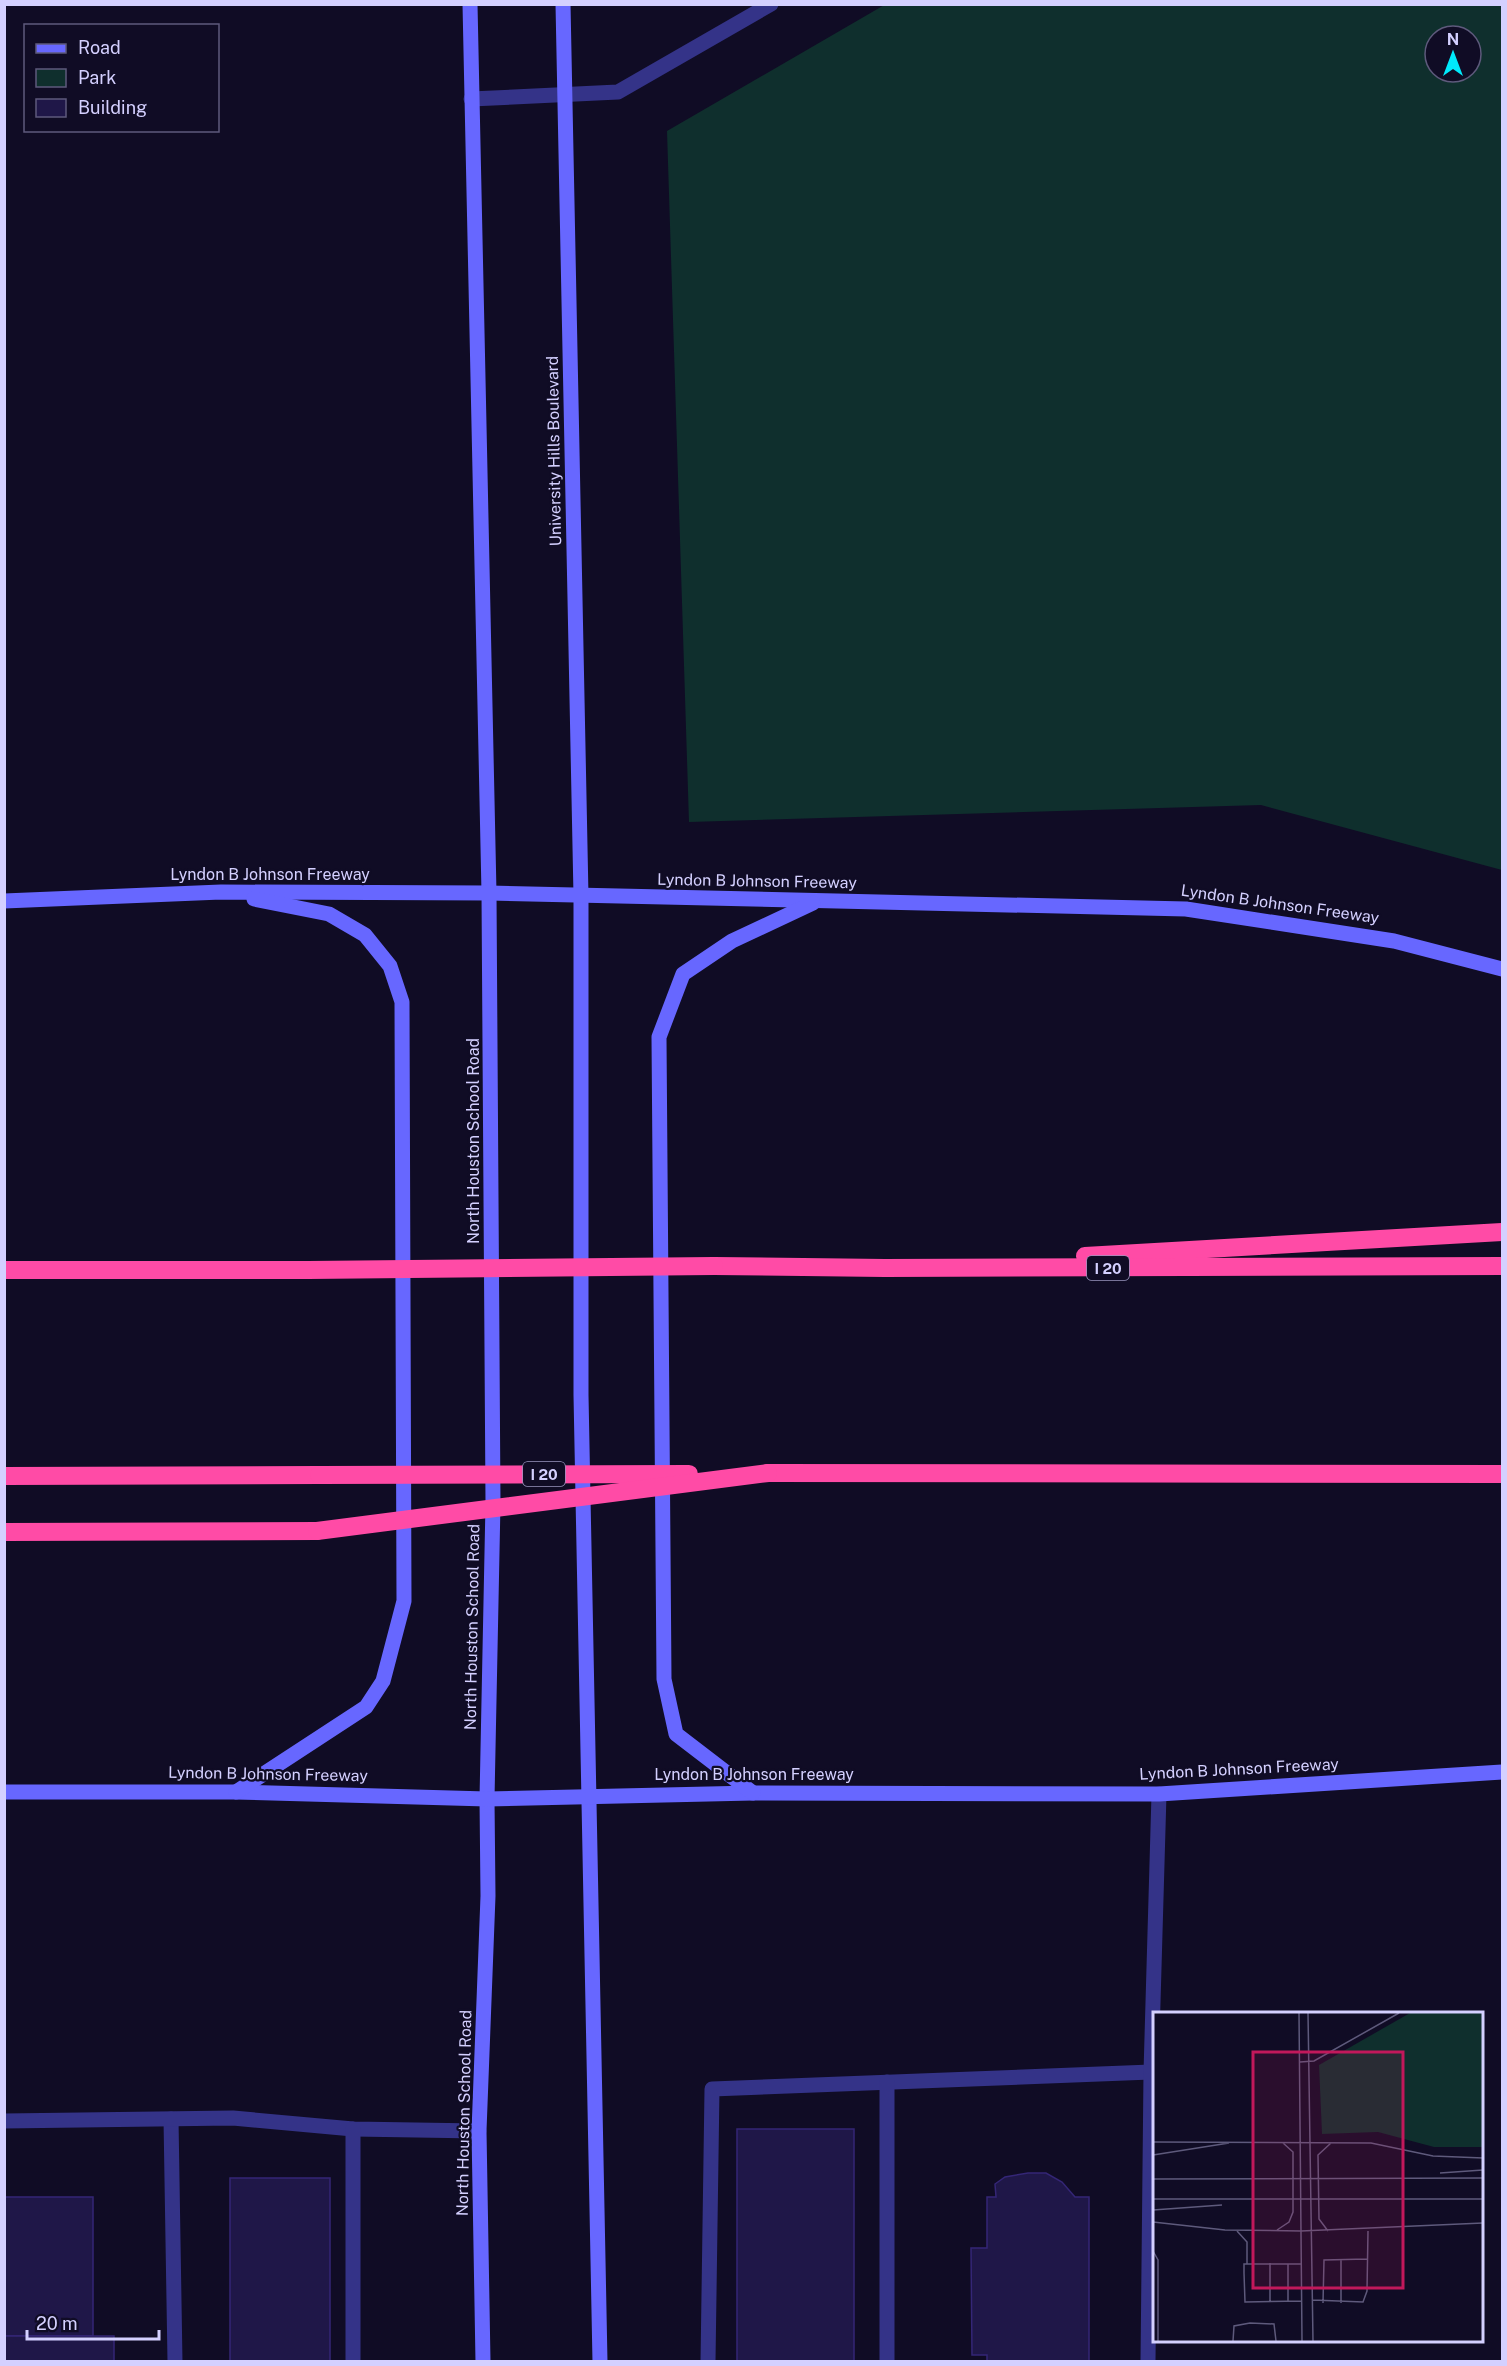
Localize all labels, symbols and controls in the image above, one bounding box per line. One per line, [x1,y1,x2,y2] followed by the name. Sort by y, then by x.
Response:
[24,24,219,132] legend
[1423,24,1483,84] north arrow
[1447,30,1459,49] text: N
[78,37,121,58] text: Road
[78,67,116,88] text: Park
[78,97,147,118] text: Building
[543,356,565,546] street label: University Hills Boulevard
[170,865,370,884] street label: Lyndon B Johnson Freeway
[657,870,857,892] street label: Lyndon B Johnson Freeway
[1180,881,1381,927] street label: Lyndon B Johnson Freeway
[464,1038,483,1244] street label: North Houston School Road
[1087,1256,1129,1280] road number: I 20
[523,1462,565,1486] road number: I 20
[461,1524,483,1730] street label: North Houston School Road
[1139,1754,1340,1784] street label: Lyndon B Johnson Freeway
[168,1763,368,1785] street label: Lyndon B Johnson Freeway
[654,1765,854,1784] street label: Lyndon B Johnson Freeway
[453,2010,475,2216] street label: North Houston School Road
[1153,2012,1483,2342] inset map
[27,2303,159,2341] scale bar
[36,2313,78,2334] text: 20 m

